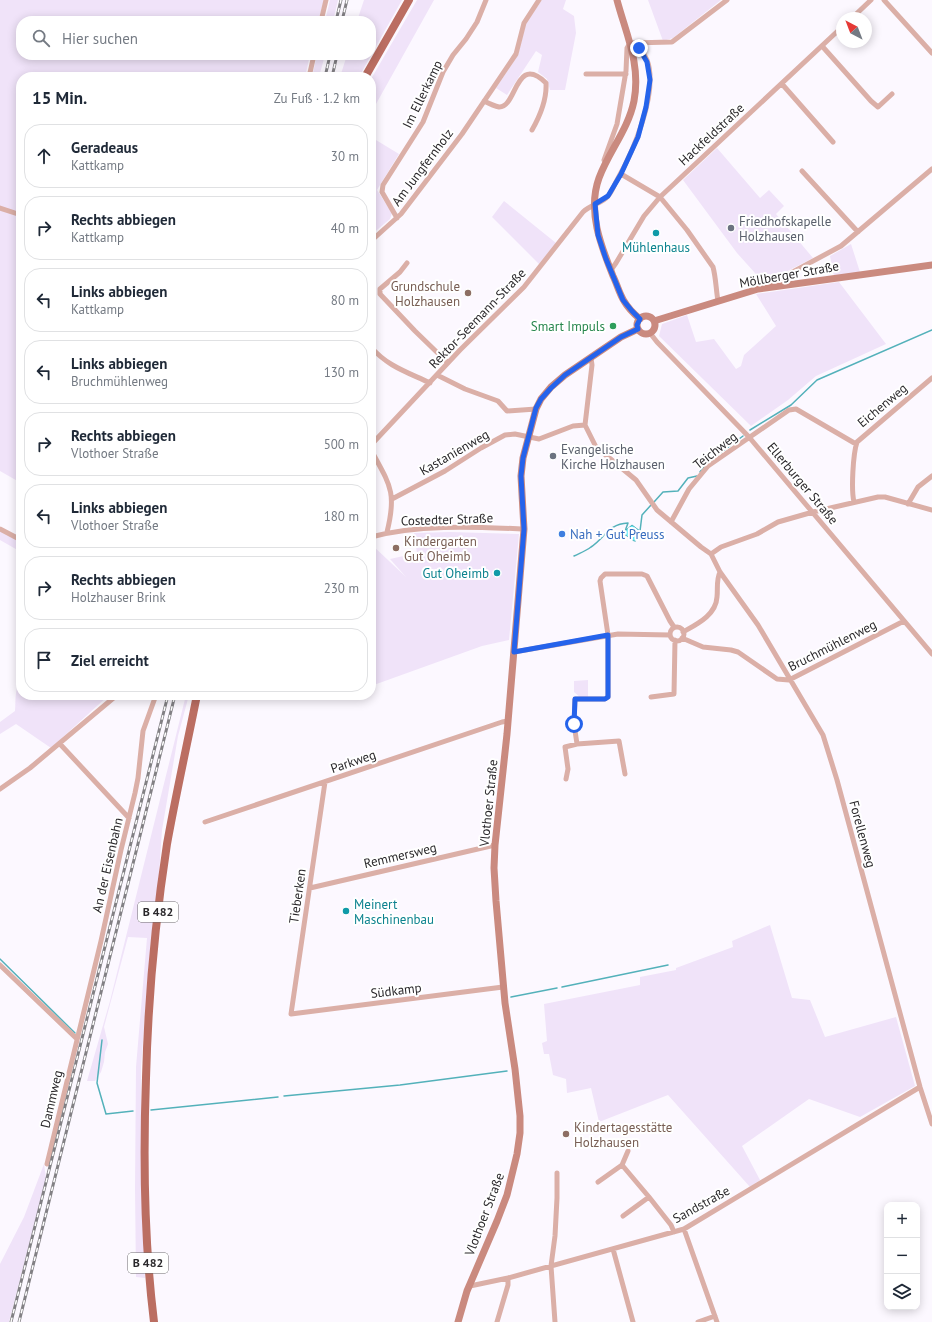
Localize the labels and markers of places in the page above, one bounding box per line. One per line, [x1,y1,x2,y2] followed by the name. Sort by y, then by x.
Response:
[739,213,831,245] place label: Friedhofskapelle Holzhausen
[726,223,736,233] marker: Friedhofskapelle Holzhausen
[651,228,661,238] marker: Mühlenhaus
[622,239,690,256] place label: Mühlenhaus
[391,278,460,310] place label: Grundschule Holzhausen
[463,288,473,298] marker: Grundschule Holzhausen
[531,318,605,335] place label: Smart Impuls
[608,321,618,331] marker: Smart Impuls
[561,441,665,473] place label: Evangelische Kirche Holzhausen
[548,451,558,461] marker: Evangelische Kirche Holzhausen
[570,526,664,543] place label: Nah + Gut Preuss
[557,529,567,539] marker: Nah + Gut Preuss
[404,533,477,565] place label: Kindergarten Gut Oheimb
[391,543,401,553] marker: Kindergarten Gut Oheimb
[422,565,489,582] place label: Gut Oheimb
[492,568,502,578] marker: Gut Oheimb
[354,896,434,928] place label: Meinert Maschinenbau
[341,906,351,916] marker: Meinert Maschinenbau
[574,1119,672,1151] place label: Kindertagesstätte Holzhausen
[561,1129,571,1139] marker: Kindertagesstätte Holzhausen

